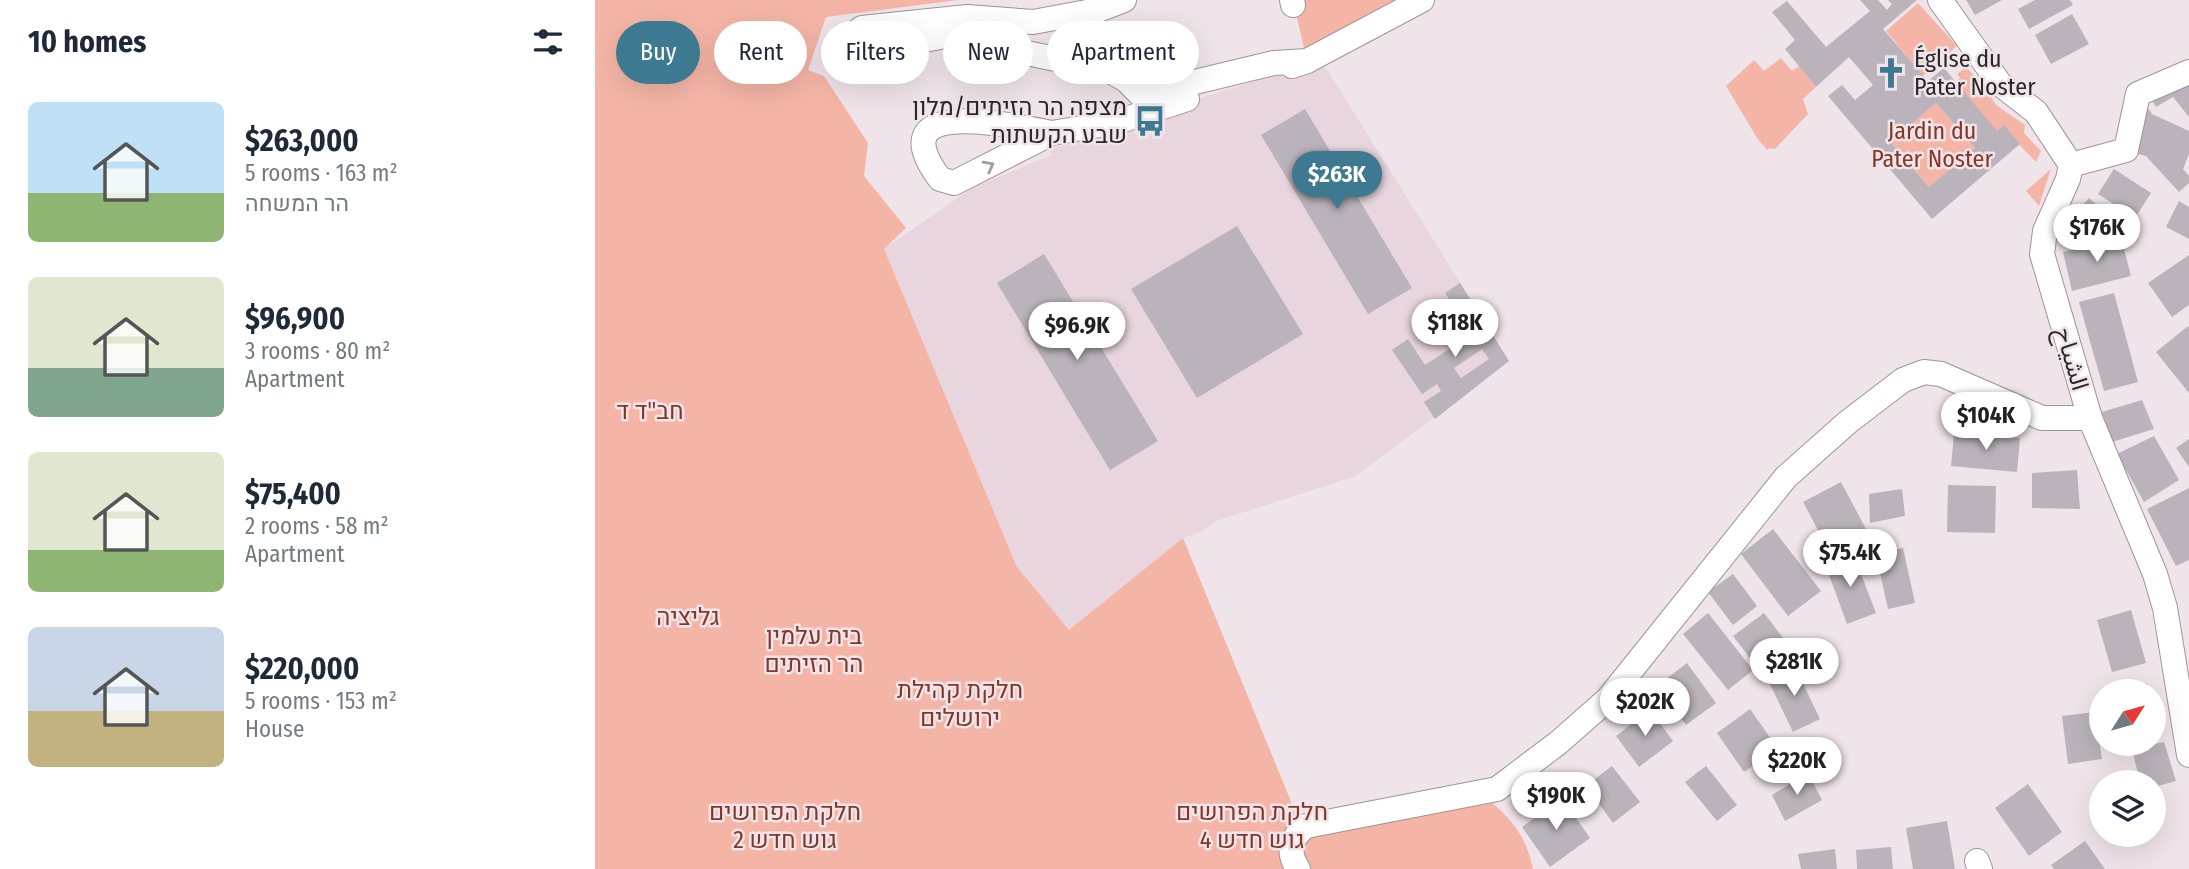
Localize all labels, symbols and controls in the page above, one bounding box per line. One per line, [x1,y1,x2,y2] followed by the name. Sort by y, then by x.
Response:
[616,21,700,84] chip: Buy
[714,21,807,84] chip: Rent
[821,21,929,84] chip: Filters
[943,21,1033,84] chip: New
[1047,21,1199,84] chip: Apartment
[529,23,567,61] icon: filters
[28,24,146,60] text: 10 homes
[1914,44,2036,101] place label: Église du Pater Noster
[1874,56,1908,90] church icon: Église du Pater Noster
[912,93,1127,149] place label: מצפה הר הזיתים/מלון שבע הקשתות
[1133,104,1167,138] bus stop icon: מצפה הר הזיתים/מלון שבע הקשתות
[1871,117,1993,173] park label: Jardin du Pater Noster
[245,123,359,159] text: $263,000
[84,130,168,214] icon: home
[1288,152,1386,211] pin: $263K
[245,159,398,187] text: 5 rooms · 163 m²
[1308,160,1366,188] text: $263K
[982,161,994,175] one-way arrow
[245,189,349,217] text: הר המשחה
[2048,204,2146,264] pin: $176K
[2069,213,2125,241] text: $176K
[1406,300,1504,359] pin: $118K
[245,301,345,337] text: $96,900
[1020,302,1134,362] pin: $96.9K
[84,305,168,389] icon: home
[1427,308,1483,336] text: $118K
[1044,311,1110,339] text: $96.9K
[2047,325,2094,394] street label: الشياح
[245,337,390,365] text: 3 rooms · 80 m²
[245,365,345,393] text: Apartment
[1937,392,2035,452] pin: $104K
[617,397,683,425] park label: חב"ד ד
[1957,401,2015,429] text: $104K
[245,476,341,512] text: $75,400
[84,480,168,564] icon: home
[245,512,389,540] text: 2 rooms · 58 m²
[1793,530,1907,589] pin: $75.4K
[1819,538,1881,566] text: $75.4K
[245,540,345,568] text: Apartment
[656,603,720,631] park label: גליציה
[765,622,863,678] park label: בית עלמין הר הזיתים
[1745,638,1843,698] pin: $281K
[1766,647,1822,675] text: $281K
[245,651,359,687] text: $220,000
[84,655,168,739] icon: home
[897,676,1023,732] park label: חלקת קהילת ירושלים
[1596,678,1694,738] pin: $202K
[2089,679,2167,756] north arrow
[2089,679,2166,847] map controls
[245,687,397,715] text: 5 rooms · 153 m²
[1616,687,1674,715] text: $202K
[245,715,304,743] text: House
[1748,738,1846,797] pin: $220K
[1768,746,1826,774] text: $220K
[2089,770,2166,847] button: layers
[1507,772,1605,832] pin: $190K
[1527,781,1585,809] text: $190K
[709,798,861,854] park label: חלקת הפרושים גוש חדש 2
[1176,798,1328,854] park label: חלקת הפרושים גוש חדש 4

